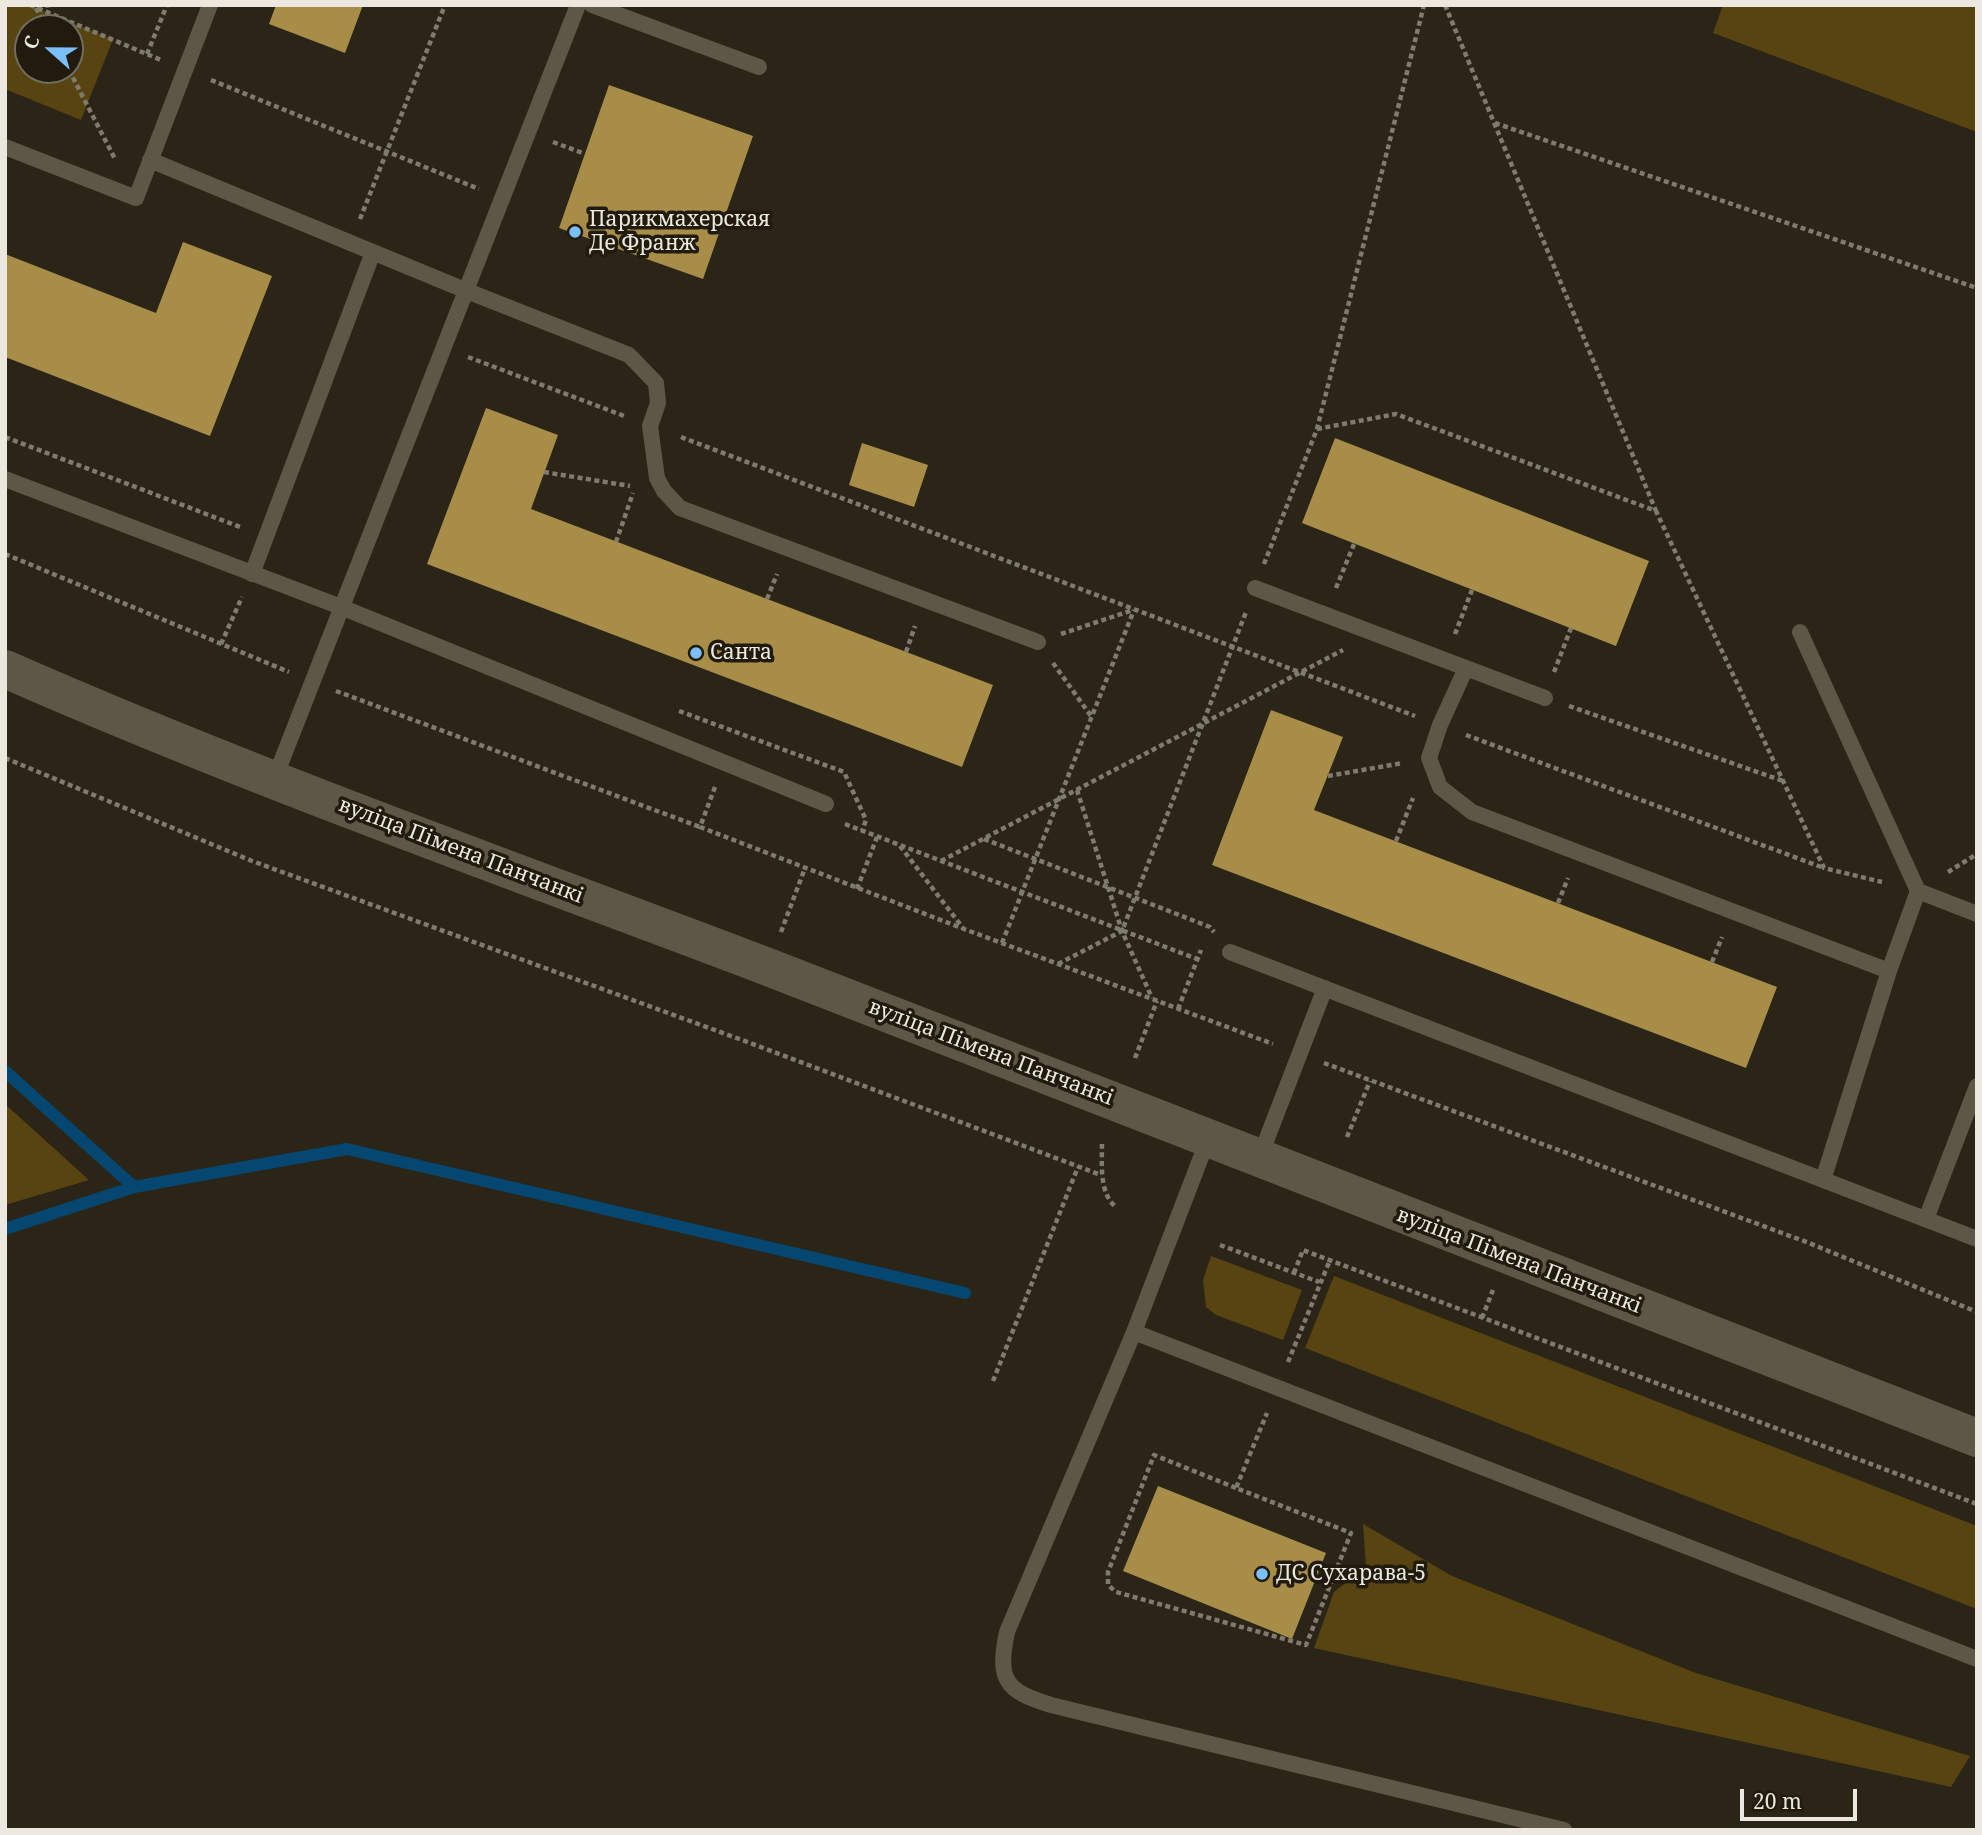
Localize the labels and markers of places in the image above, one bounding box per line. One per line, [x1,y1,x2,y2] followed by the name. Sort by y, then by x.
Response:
[589,207,770,257] place label: Парикмахерская Де Франж
[567,224,583,240] marker: Парикмахерская Де Франж
[710,640,772,666] place label: Санта
[688,645,704,661] marker: Санта
[1276,1561,1426,1587] place label: ДС Сухарава-5
[1254,1566,1270,1582] marker: ДС Сухарава-5

